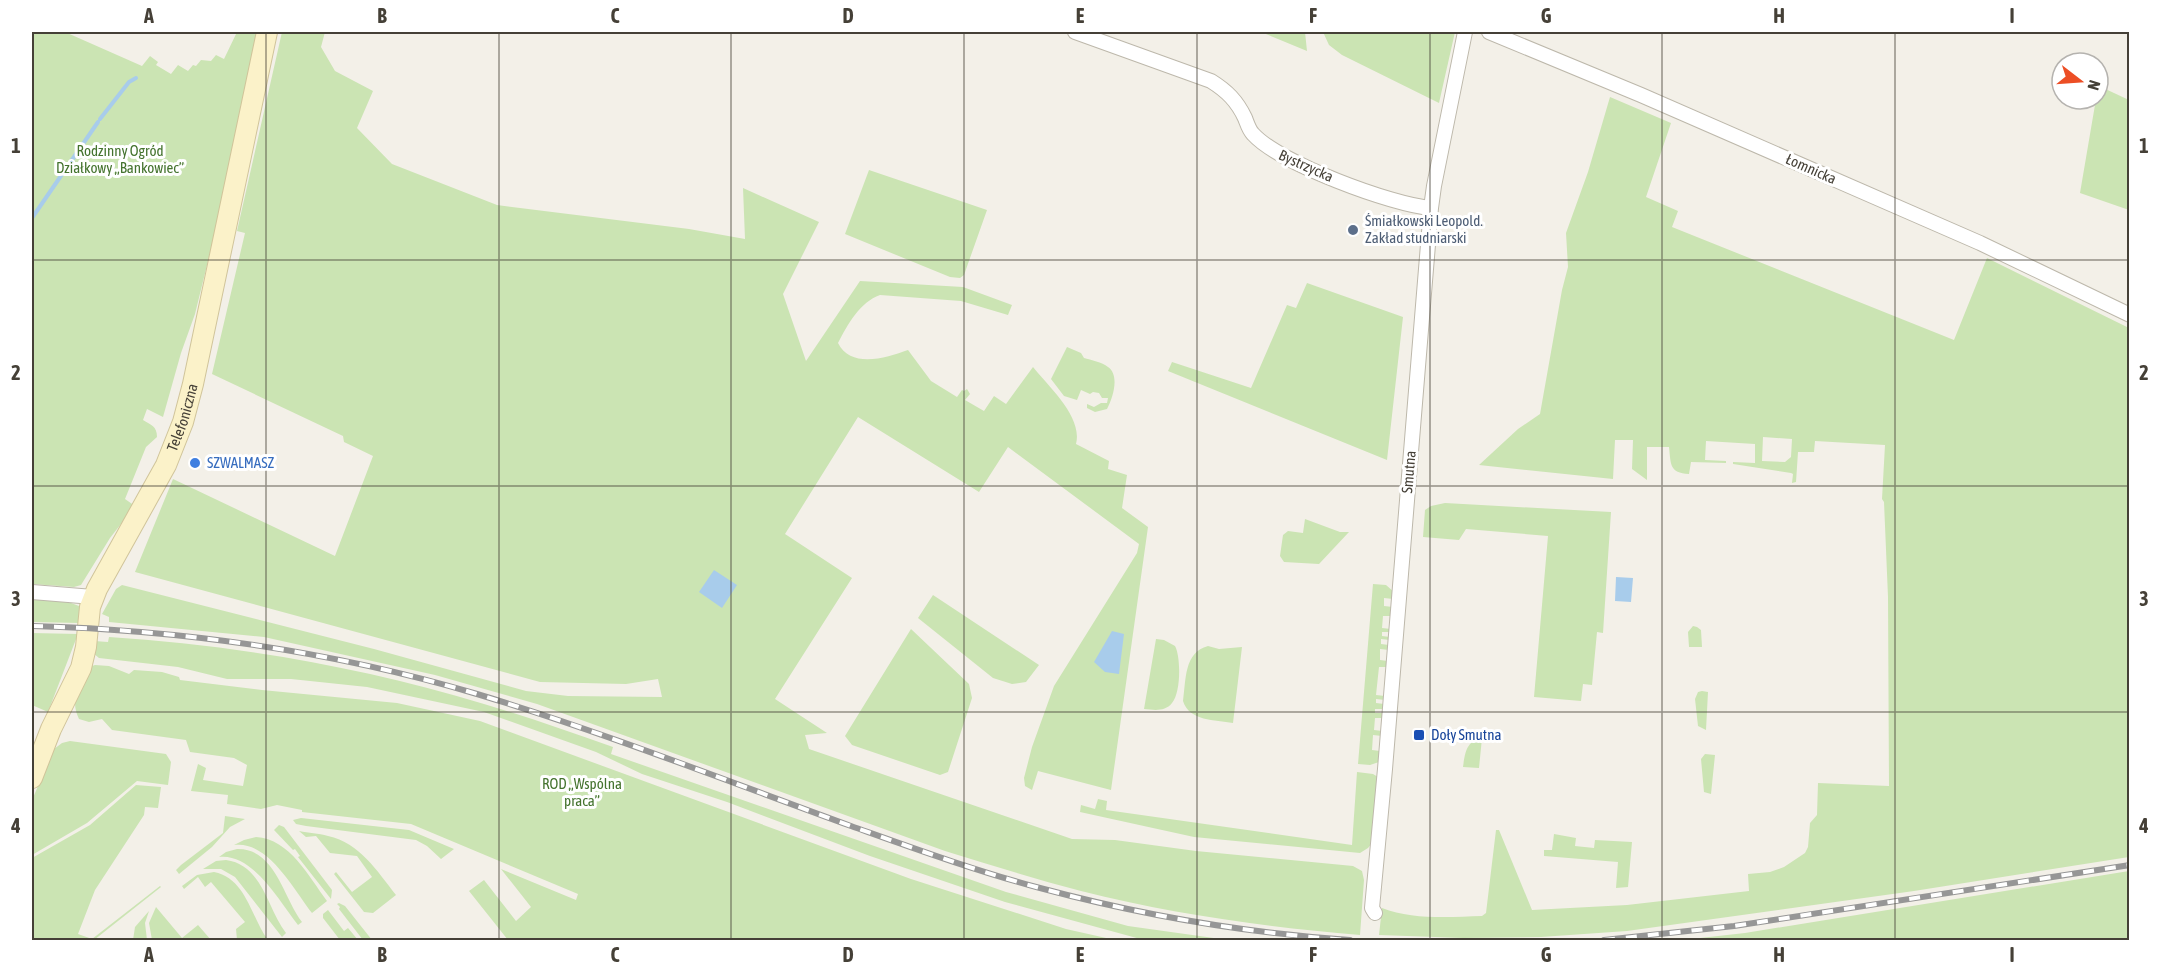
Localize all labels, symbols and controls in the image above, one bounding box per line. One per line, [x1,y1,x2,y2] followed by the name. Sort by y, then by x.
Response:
[143,4,154,27] text: A
[377,4,387,27] text: B
[611,4,620,27] text: C
[842,4,854,27] text: D
[1076,4,1085,27] text: E
[1309,4,1317,27] text: F
[1541,4,1552,27] text: G
[1773,4,1785,27] text: H
[2009,4,2015,27] text: I
[2050,51,2110,111] north arrow
[2084,78,2104,93] text: N
[11,134,21,157] text: 1
[2139,134,2149,157] text: 1
[56,142,184,176] park label: Rodzinny Ogród Działkowy „Bankowiec”
[1276,146,1336,185] street label: Bystrzycka
[1783,150,1839,187] street label: Łomnicka
[1365,212,1483,246] place label: Śmiałkowski Leopold. Zakład studniarski
[1346,223,1360,237] marker: Śmiałkowski Leopold. Zakład studniarski
[11,361,21,384] text: 2
[2139,361,2149,384] text: 2
[163,382,201,454] street label: Telefoniczna
[1398,450,1419,494] street label: Smutna
[207,454,274,471] place label: SZWALMASZ
[188,456,202,470] marker: SZWALMASZ
[11,587,21,610] text: 3
[2139,587,2149,610] text: 3
[1431,726,1501,743] place label: Doły Smutna
[1412,728,1426,742] marker: Doły Smutna
[542,775,622,809] park label: ROD „Wspólna praca”
[10,814,21,837] text: 4
[2138,814,2149,837] text: 4
[143,943,154,966] text: A
[377,943,387,966] text: B
[611,943,620,966] text: C
[842,943,854,966] text: D
[1076,943,1085,966] text: E
[1309,943,1317,966] text: F
[1541,943,1552,966] text: G
[1773,943,1785,966] text: H
[2009,943,2015,966] text: I

